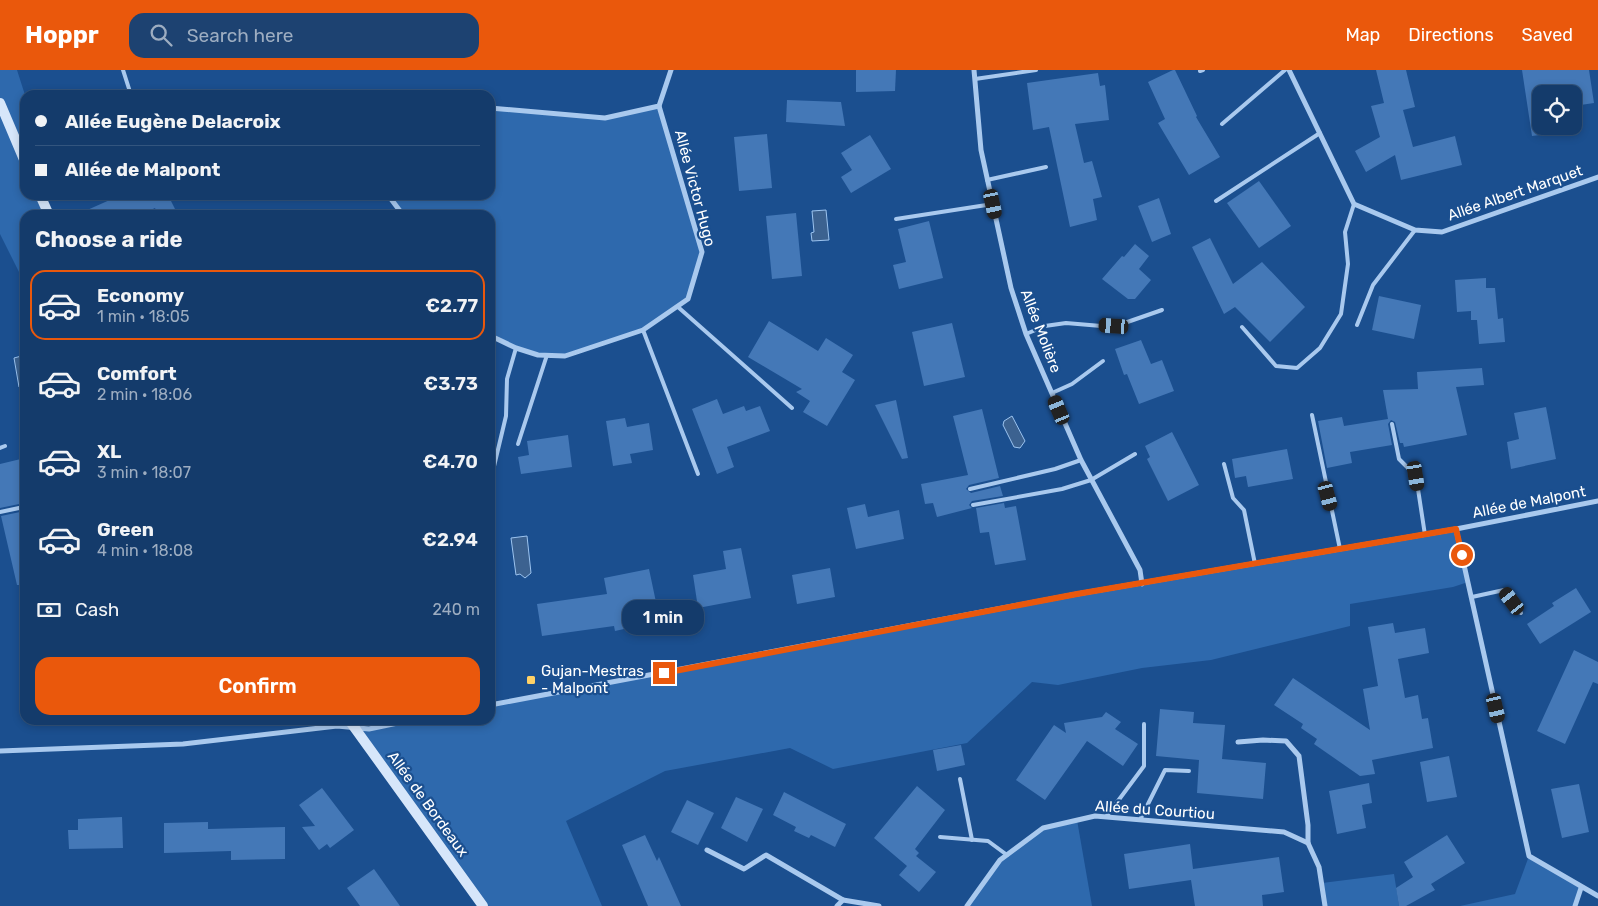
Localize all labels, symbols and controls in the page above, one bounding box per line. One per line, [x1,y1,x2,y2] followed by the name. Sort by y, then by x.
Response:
[129,13,479,58] search box
[25,21,99,49] text: Hoppr
[147,21,175,49] icon: search
[187,24,293,47] text: Search here
[1345,24,1380,46] text: Map
[1408,24,1494,46] text: Directions
[1522,24,1573,46] text: Saved
[1532,85,1582,135] map controls
[1532,85,1582,135] button: locate
[65,110,281,133] text: Allée Eugène Delacroix
[671,128,719,248] street label: Allée Victor Hugo
[65,158,220,181] text: Allée de Malpont
[1445,161,1585,225] street label: Allée Albert Marquet
[982,188,1003,220] car
[35,226,182,253] text: Choose a ride
[37,283,82,328] icon: car
[97,284,184,307] text: Economy
[1017,287,1065,375] street label: Allée Molière
[425,294,478,317] text: €2.77
[97,307,189,326] text: 1 min · 18:05
[1098,317,1129,335] car
[37,361,82,406] icon: car
[97,362,177,385] text: Comfort
[424,372,478,395] text: €3.73
[97,385,192,404] text: 2 min · 18:06
[1046,393,1071,427] car
[37,439,82,484] icon: car
[97,440,121,463] text: XL
[423,450,478,473] text: €4.70
[1406,460,1425,492] car
[97,463,191,482] text: 3 min · 18:07
[1316,480,1339,512] car
[1471,482,1587,522] street label: Allée de Malpont
[37,517,82,562] icon: car
[97,518,154,541] text: Green
[422,528,478,551] text: €2.94
[97,541,193,560] text: 4 min · 18:08
[1451,544,1473,566] route start
[1496,585,1527,617] car
[35,596,63,624] icon: cash
[75,598,119,621] text: Cash
[433,600,480,619] text: 240 m
[623,600,705,636] callout: 1 min
[643,608,683,627] text: 1 min
[35,657,480,715] button: Confirm
[541,662,644,697] place label: Gujan-Mestras - Malpont
[653,662,675,684] route end
[525,674,537,686] marker: Gujan-Mestras - Malpont
[1485,692,1506,724] car
[384,748,472,860] street label: Allée de Bordeaux
[1095,797,1215,823] street label: Allée du Courtiou

